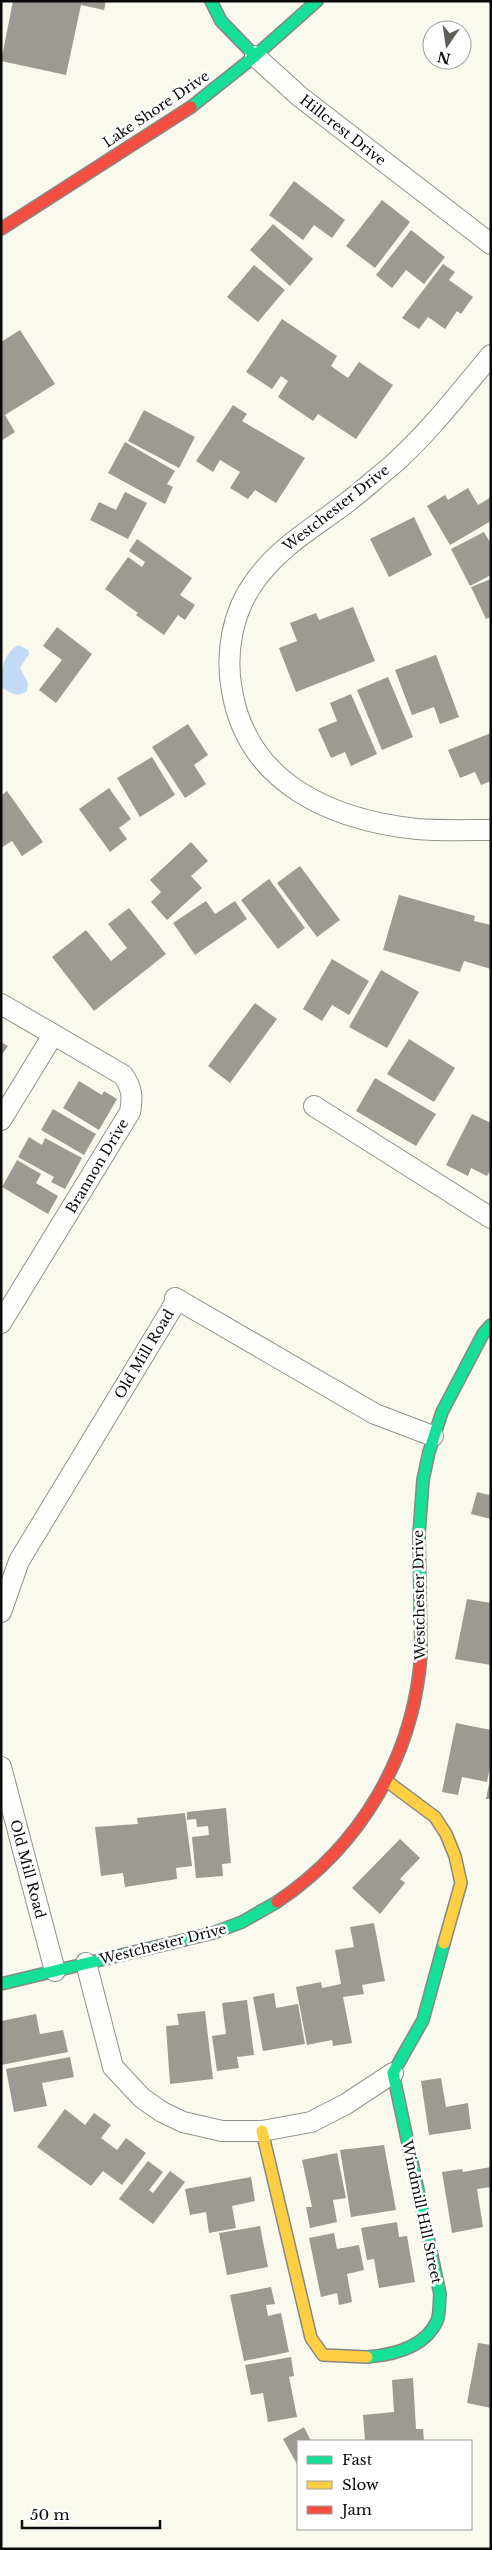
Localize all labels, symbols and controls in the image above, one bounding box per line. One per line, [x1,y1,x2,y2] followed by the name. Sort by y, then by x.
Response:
[422,20,472,70] north arrow
[436,47,453,68] text: N
[99,67,213,151] street label: Lake Shore Drive
[296,91,390,169] street label: Hillcrest Drive
[278,461,393,556] street label: Westchester Drive
[62,1115,132,1217] street label: Brannon Drive
[110,1305,178,1402] street label: Old Mill Road
[409,1530,429,1661] street label: Westchester Drive
[6,1818,50,1921] street label: Old Mill Road
[97,1920,228,1969] street label: Westchester Drive
[398,2138,446,2286] street label: Windmill Hill Street
[297,2440,472,2530] legend
[342,2450,373,2469] text: Fast
[342,2475,379,2494] text: Slow
[22,2498,160,2530] scale bar
[340,2500,372,2519] text: Jam
[30,2505,70,2524] text: 50 m

